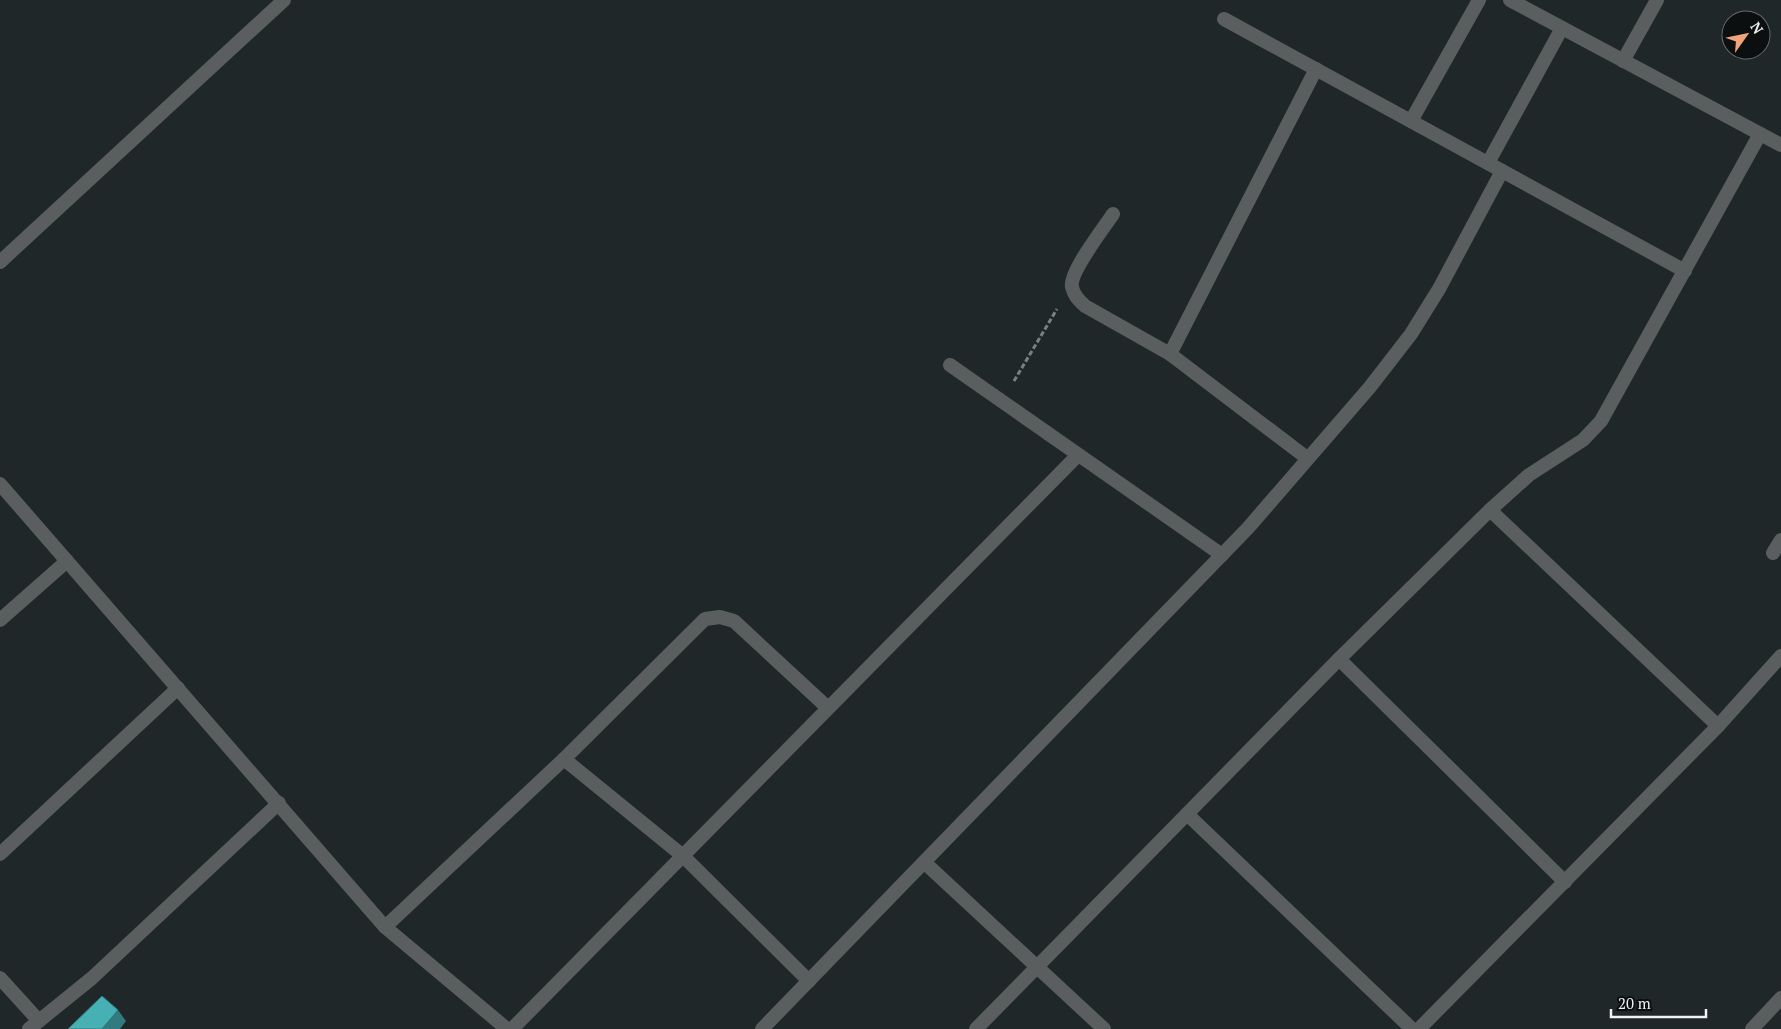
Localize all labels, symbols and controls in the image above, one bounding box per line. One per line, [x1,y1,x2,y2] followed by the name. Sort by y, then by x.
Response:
[1721,10,1771,60] north arrow
[1746,18,1768,38] text: N
[1611,986,1706,1018] scale bar
[1618,993,1651,1013] text: 20 m

